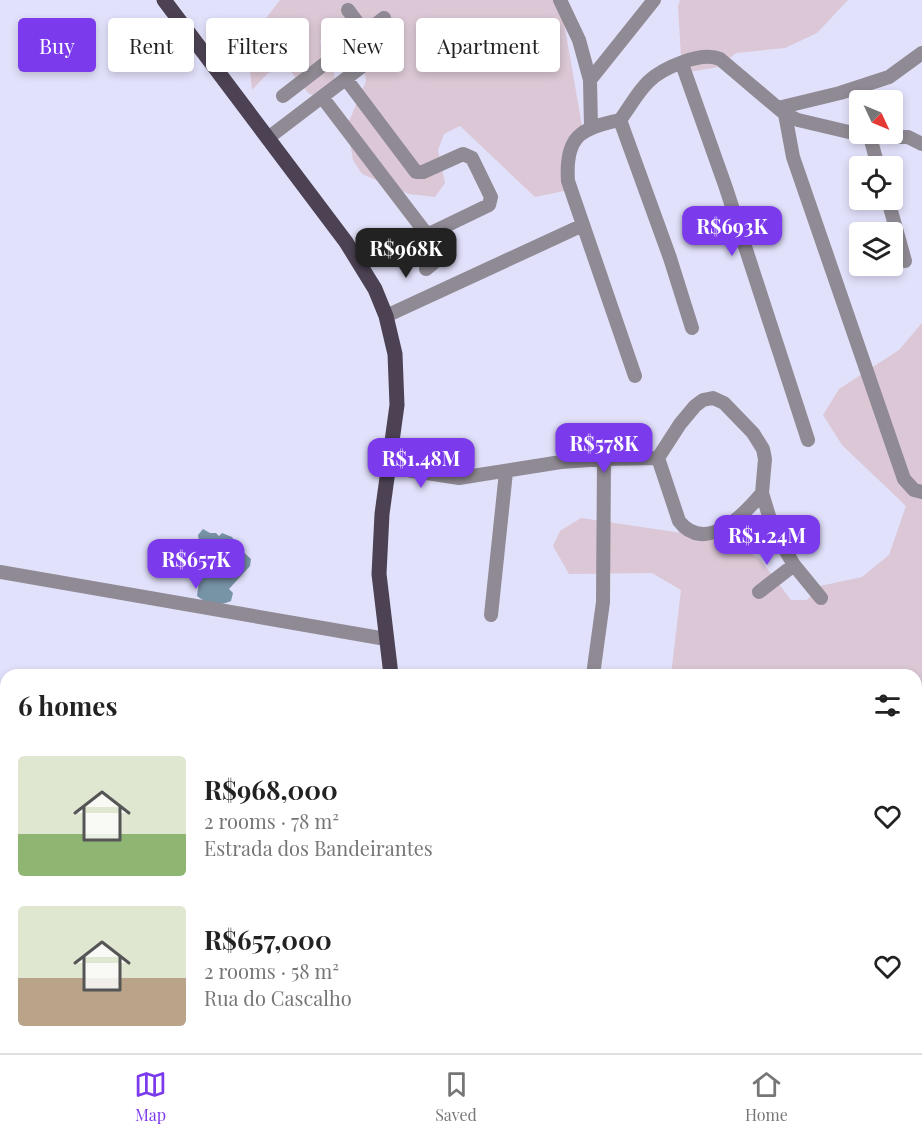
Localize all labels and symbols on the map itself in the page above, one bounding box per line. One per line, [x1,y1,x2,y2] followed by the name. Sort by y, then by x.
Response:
[849,90,903,144] north arrow
[683,206,781,257] pin: R$693K
[357,228,455,279] pin: R$968K
[555,423,653,474] pin: R$578K
[366,438,476,489] pin: R$1.48M
[712,515,822,566] pin: R$1.24M
[147,539,245,590] pin: R$657K

